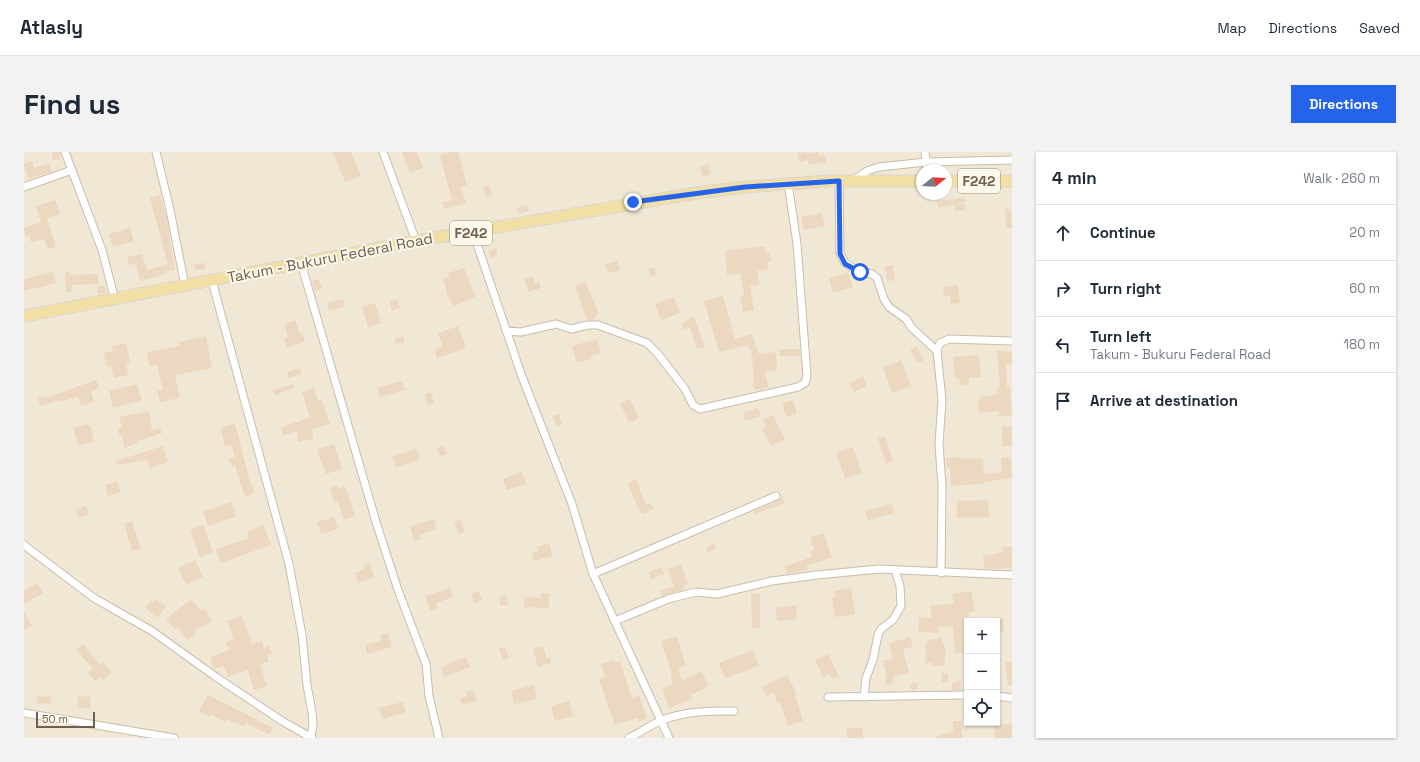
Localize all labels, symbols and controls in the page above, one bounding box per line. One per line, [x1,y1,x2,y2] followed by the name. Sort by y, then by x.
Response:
[20,15,83,40] text: Atlasly
[1217,19,1247,37] text: Map
[1269,19,1337,37] text: Directions
[1359,19,1400,37] text: Saved
[1291,85,1396,123] button: Directions
[24,86,121,122] text: Find us
[916,164,952,200] north arrow
[1052,167,1097,189] text: 4 min
[958,169,1000,193] road number: F242
[1303,170,1380,187] text: Walk · 260 m
[624,193,642,211] route end
[450,221,492,245] road number: F242
[1052,222,1074,244] icon: ahead
[1090,223,1156,242] text: Continue
[1349,224,1380,241] text: 20 m
[226,228,434,287] street label: Takum - Bukuru Federal Road
[851,263,869,281] route start
[1052,278,1074,300] icon: right
[1090,279,1161,298] text: Turn right
[1349,280,1380,297] text: 60 m
[1090,327,1152,346] text: Turn left
[1052,334,1074,356] icon: left
[1344,336,1380,353] text: 180 m
[1090,346,1271,363] text: Takum - Bukuru Federal Road
[1052,390,1074,412] icon: arrive
[1090,391,1238,410] text: Arrive at destination
[964,618,1000,726] map controls
[964,618,1000,654] button: +
[964,654,1000,690] button: −
[964,690,1000,726] button: locate
[36,710,95,729] scale bar
[42,712,68,726] text: 50 m

